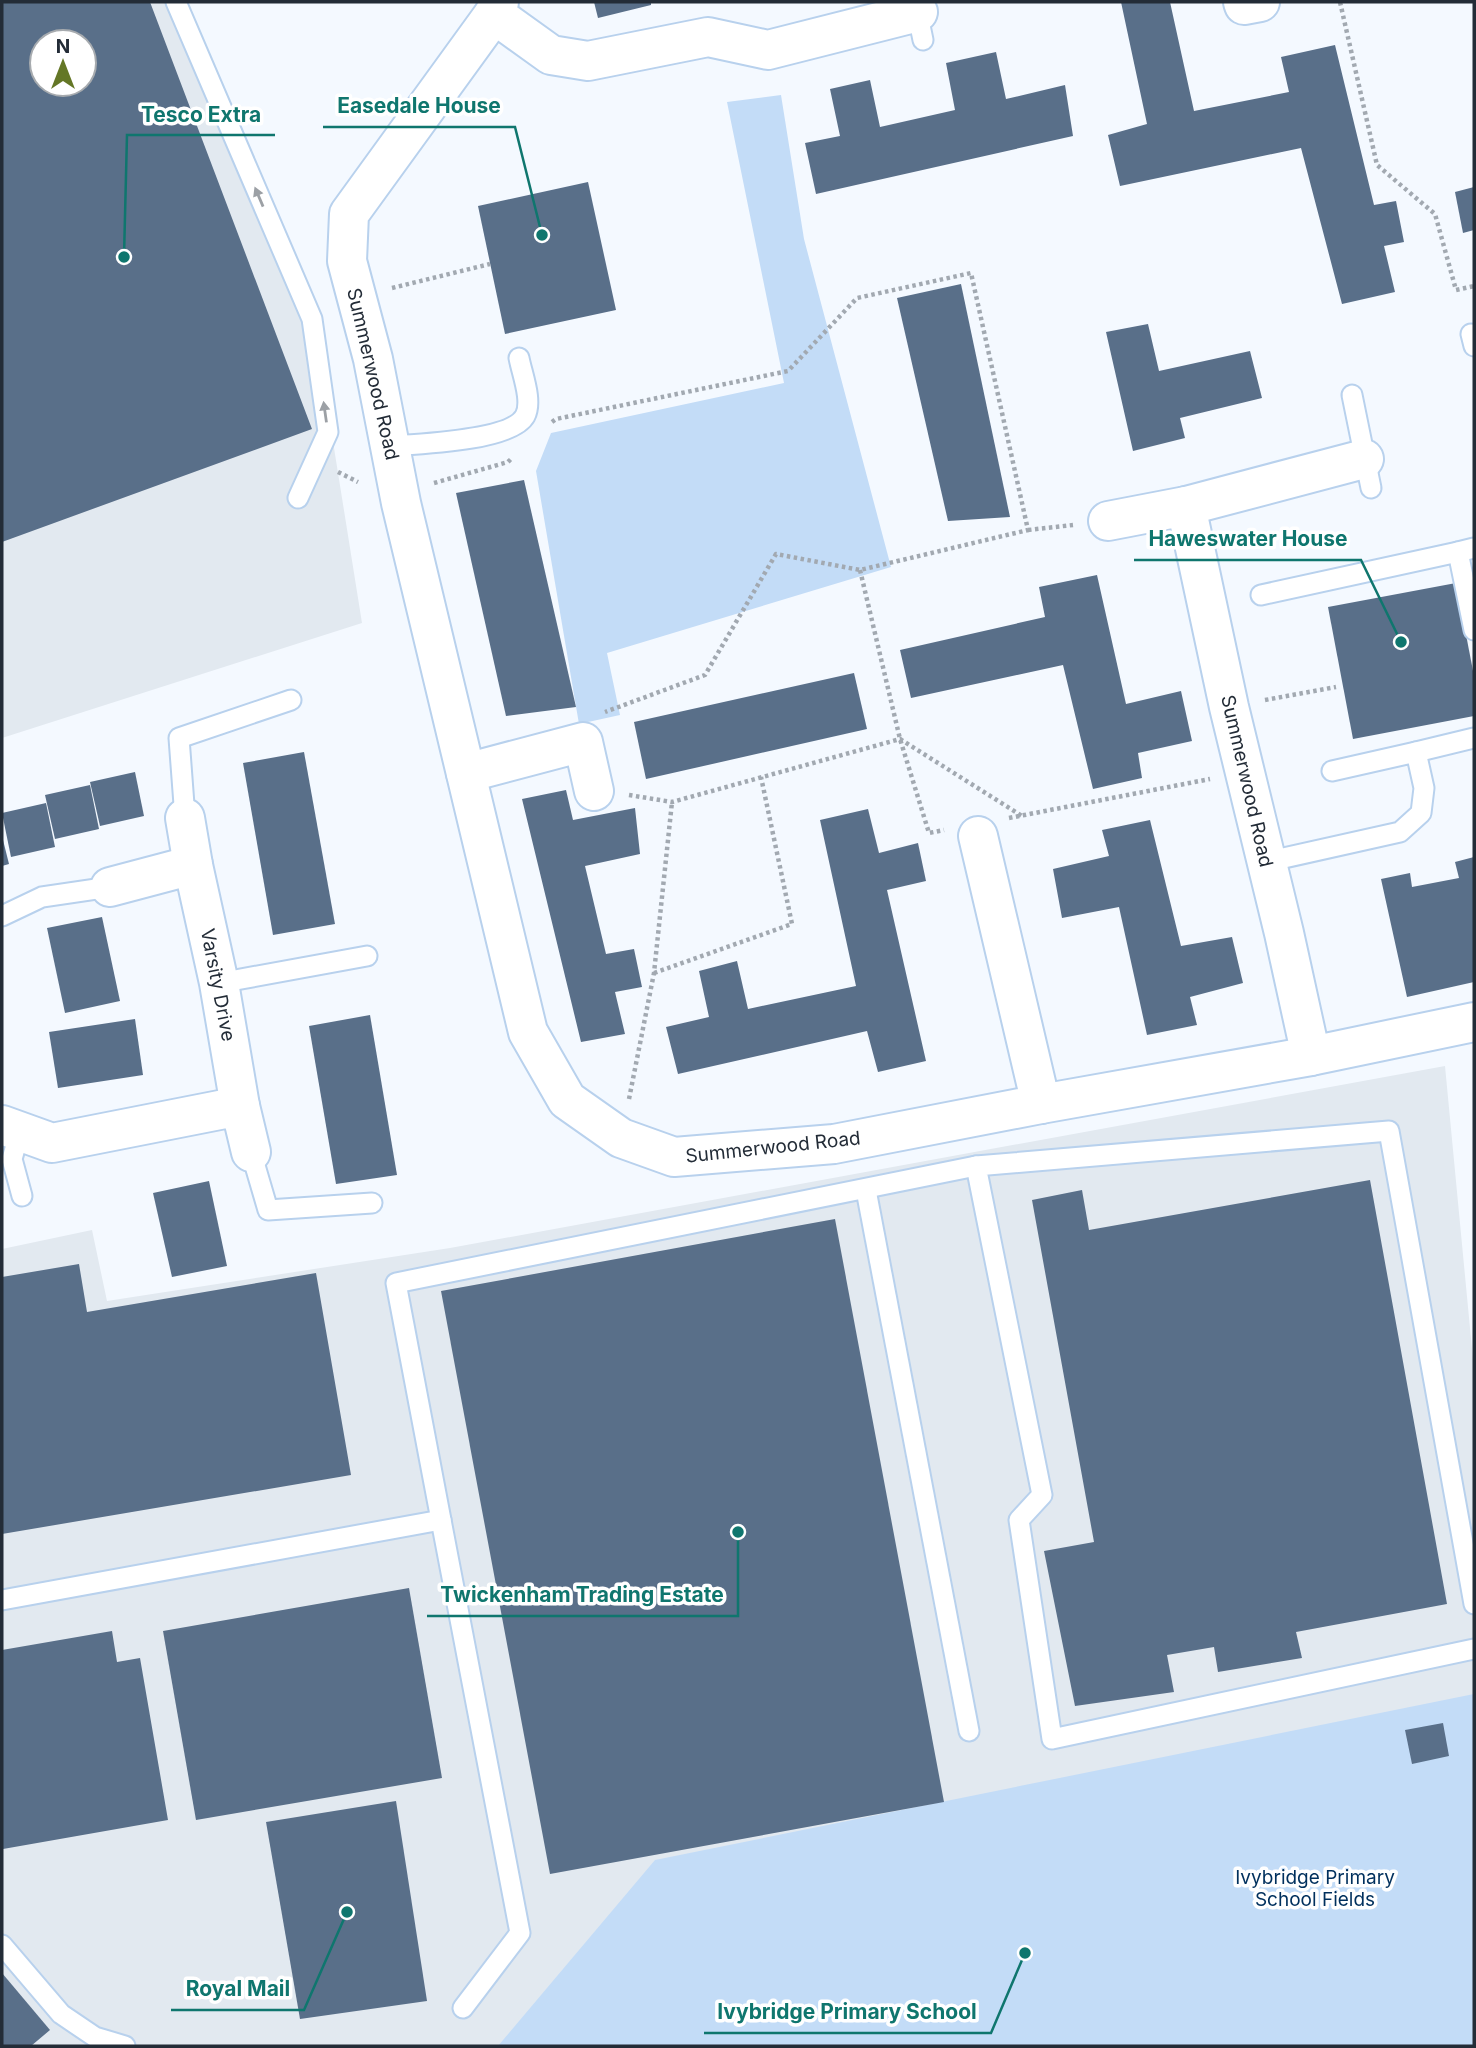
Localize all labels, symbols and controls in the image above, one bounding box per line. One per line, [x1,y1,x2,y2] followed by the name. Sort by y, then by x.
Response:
[28,28,98,98] north arrow
[56,35,70,58] text: N
[323,85,515,127] callout: Easedale House
[127,93,275,135] callout: Tesco Extra
[337,93,501,118] text: Easedale House
[141,102,261,127] text: Tesco Extra
[253,186,264,207] one-way arrow
[342,286,404,462] street label: Summerwood Road
[320,401,331,423] one-way arrow
[1134,518,1361,560] callout: Haweswater House
[1148,526,1348,551] text: Haweswater House
[1216,693,1278,869] street label: Summerwood Road
[196,927,240,1043] street label: Varsity Drive
[684,1126,862,1168] street label: Summerwood Road
[427,1574,738,1616] callout: Twickenham Trading Estate
[440,1582,724,1607] text: Twickenham Trading Estate
[1235,1866,1395,1911] park label: Ivybridge Primary School Fields
[171,1968,304,2010] callout: Royal Mail
[186,1976,290,2001] text: Royal Mail
[704,1991,991,2033] callout: Ivybridge Primary School
[717,1999,977,2024] text: Ivybridge Primary School

